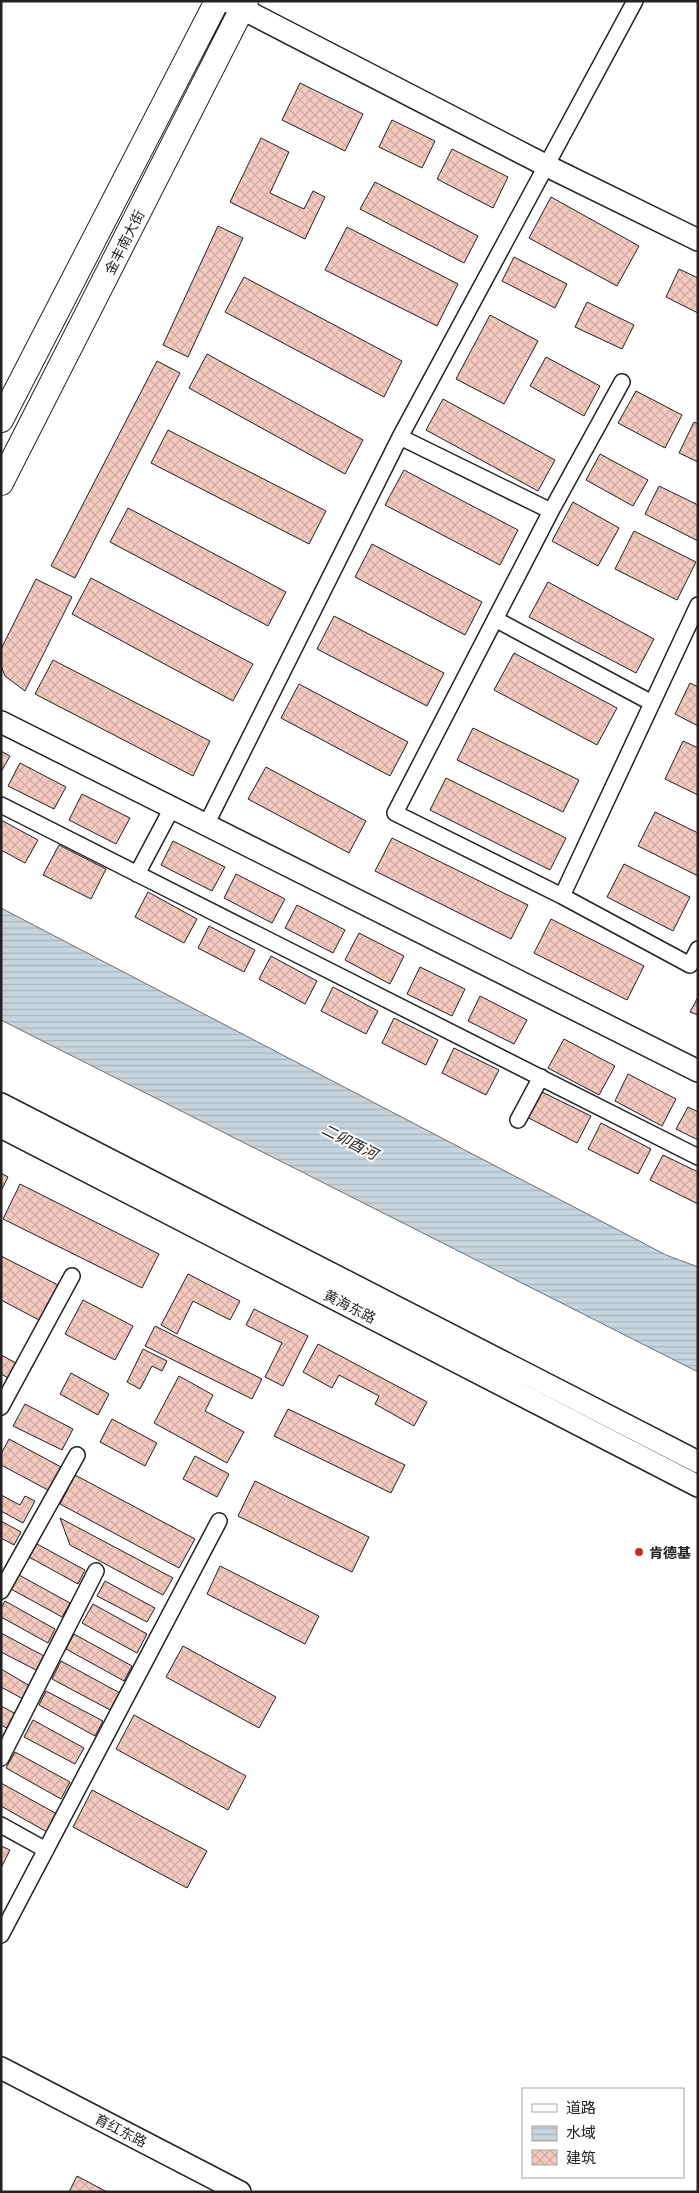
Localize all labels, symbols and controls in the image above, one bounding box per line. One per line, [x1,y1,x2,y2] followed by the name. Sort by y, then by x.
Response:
[101,207,147,277] street label: 金丰南大街
[319,1119,383,1164] water label: 二卯酉河
[321,1286,379,1326] street label: 黄海东路
[649,1544,691,1561] place label: 肯德基
[633,1546,645,1558] marker: 肯德基
[522,2088,684,2178] legend
[566,2098,596,2116] text: 道路
[92,2110,150,2150] street label: 育红东路
[566,2123,596,2141] text: 水域
[566,2148,596,2166] text: 建筑

